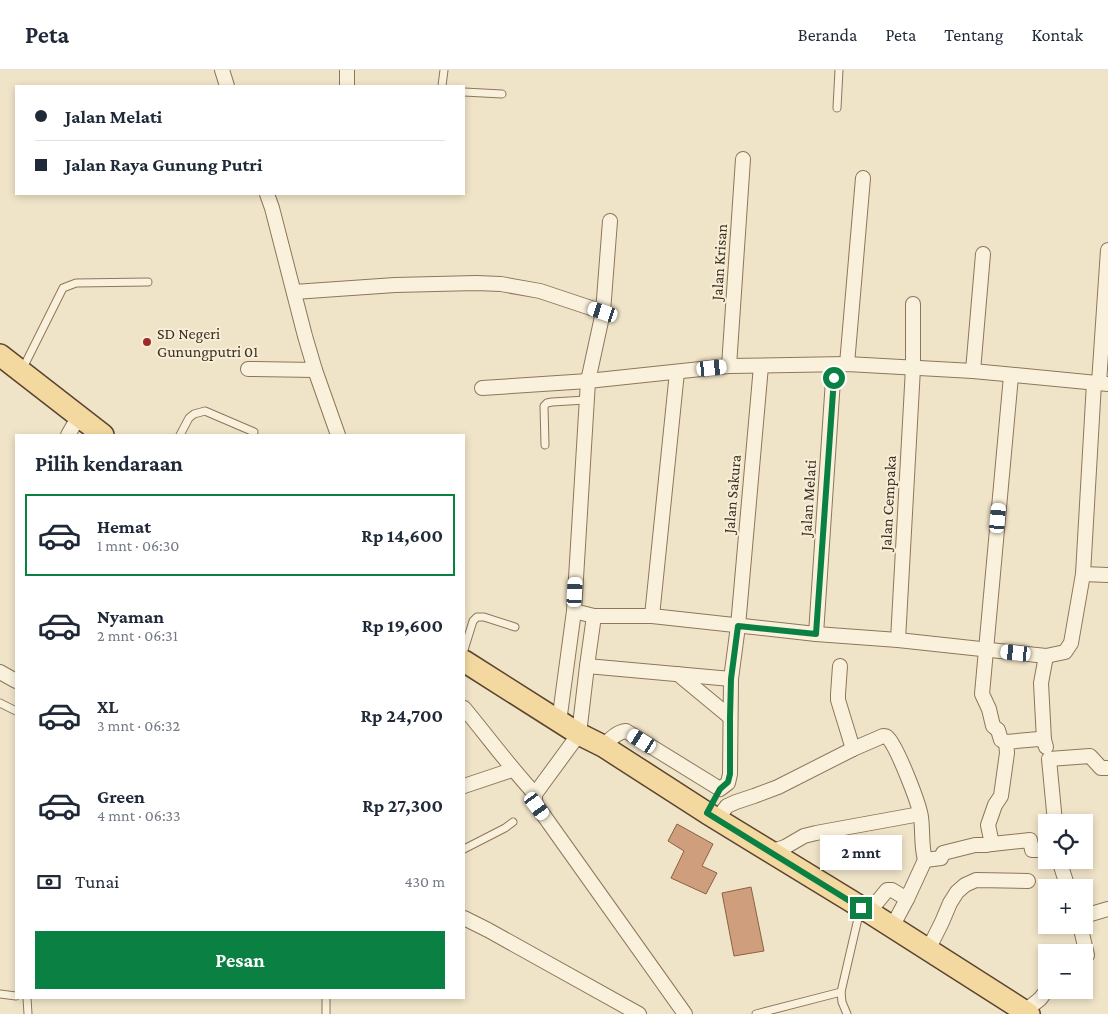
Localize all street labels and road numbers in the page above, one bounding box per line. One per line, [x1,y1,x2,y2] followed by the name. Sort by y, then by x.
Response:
[708,223,731,303] street label: Jalan Krisan
[720,453,745,536] street label: Jalan Sakura
[877,454,900,553] street label: Jalan Cempaka
[797,459,820,539] street label: Jalan Melati

